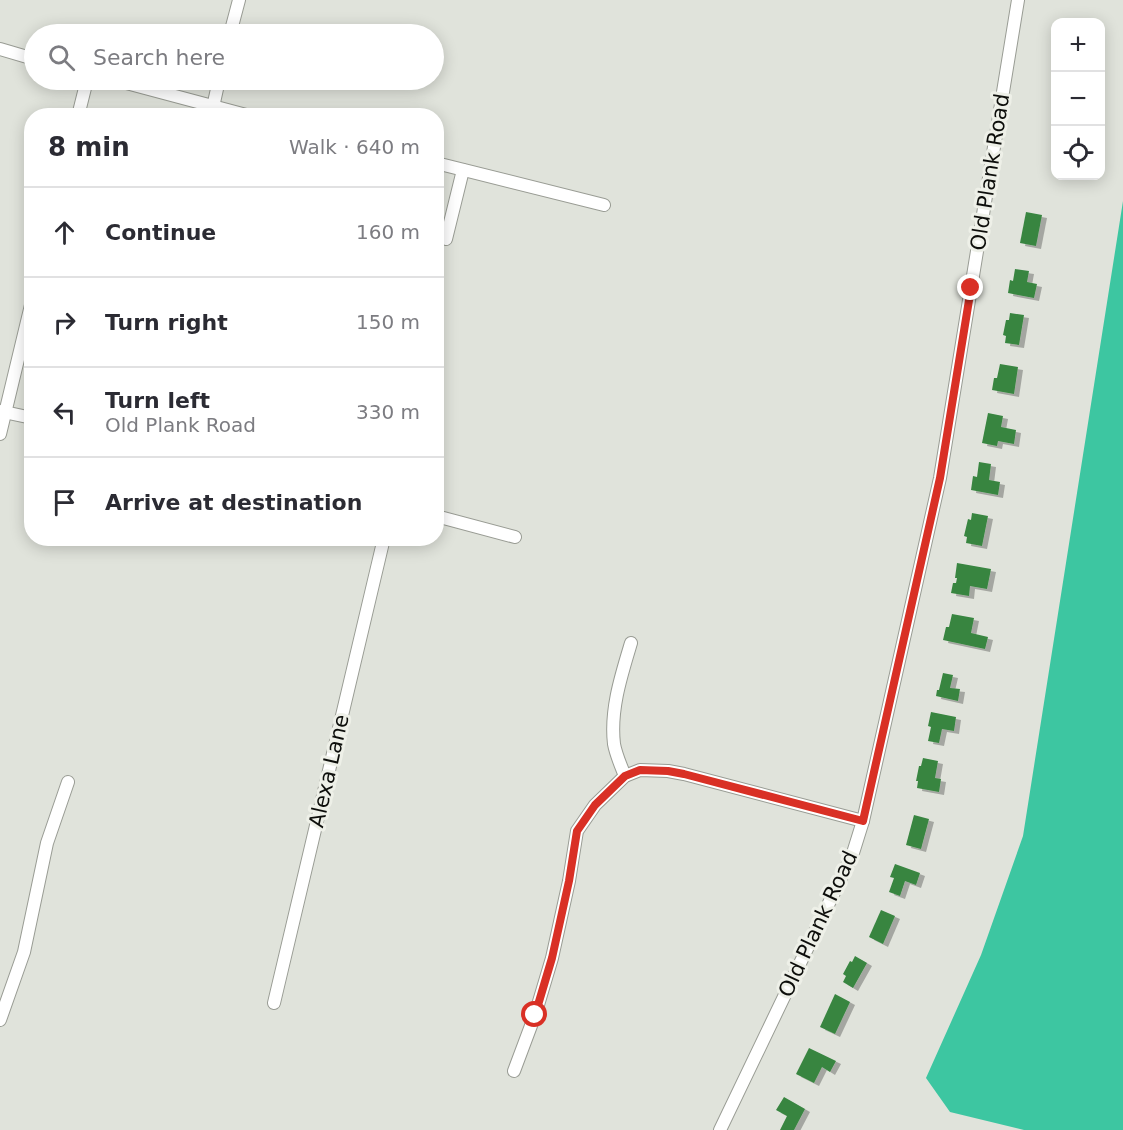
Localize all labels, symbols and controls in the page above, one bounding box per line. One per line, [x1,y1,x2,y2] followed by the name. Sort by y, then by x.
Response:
[1051,18,1105,180] map controls
[1051,18,1105,72] button: +
[24,24,444,90] search box
[45,41,78,74] icon: search
[93,45,225,70] text: Search here
[1051,72,1105,126] button: −
[966,92,1014,252] street label: Old Plank Road
[1051,126,1105,180] button: locate
[48,132,130,162] text: 8 min
[289,135,420,159] text: Walk · 640 m
[48,216,81,249] icon: ahead
[105,220,216,245] text: Continue
[356,220,420,244] text: 160 m
[957,274,983,300] route end
[48,306,81,339] icon: right
[105,310,228,335] text: Turn right
[356,310,420,334] text: 150 m
[105,388,210,413] text: Turn left
[48,396,81,429] icon: left
[356,400,420,424] text: 330 m
[105,413,256,437] text: Old Plank Road
[48,486,81,519] icon: arrive
[105,490,362,515] text: Arrive at destination
[304,712,354,830] street label: Alexa Lane
[774,847,862,1001] street label: Old Plank Road
[521,1001,547,1027] route start

